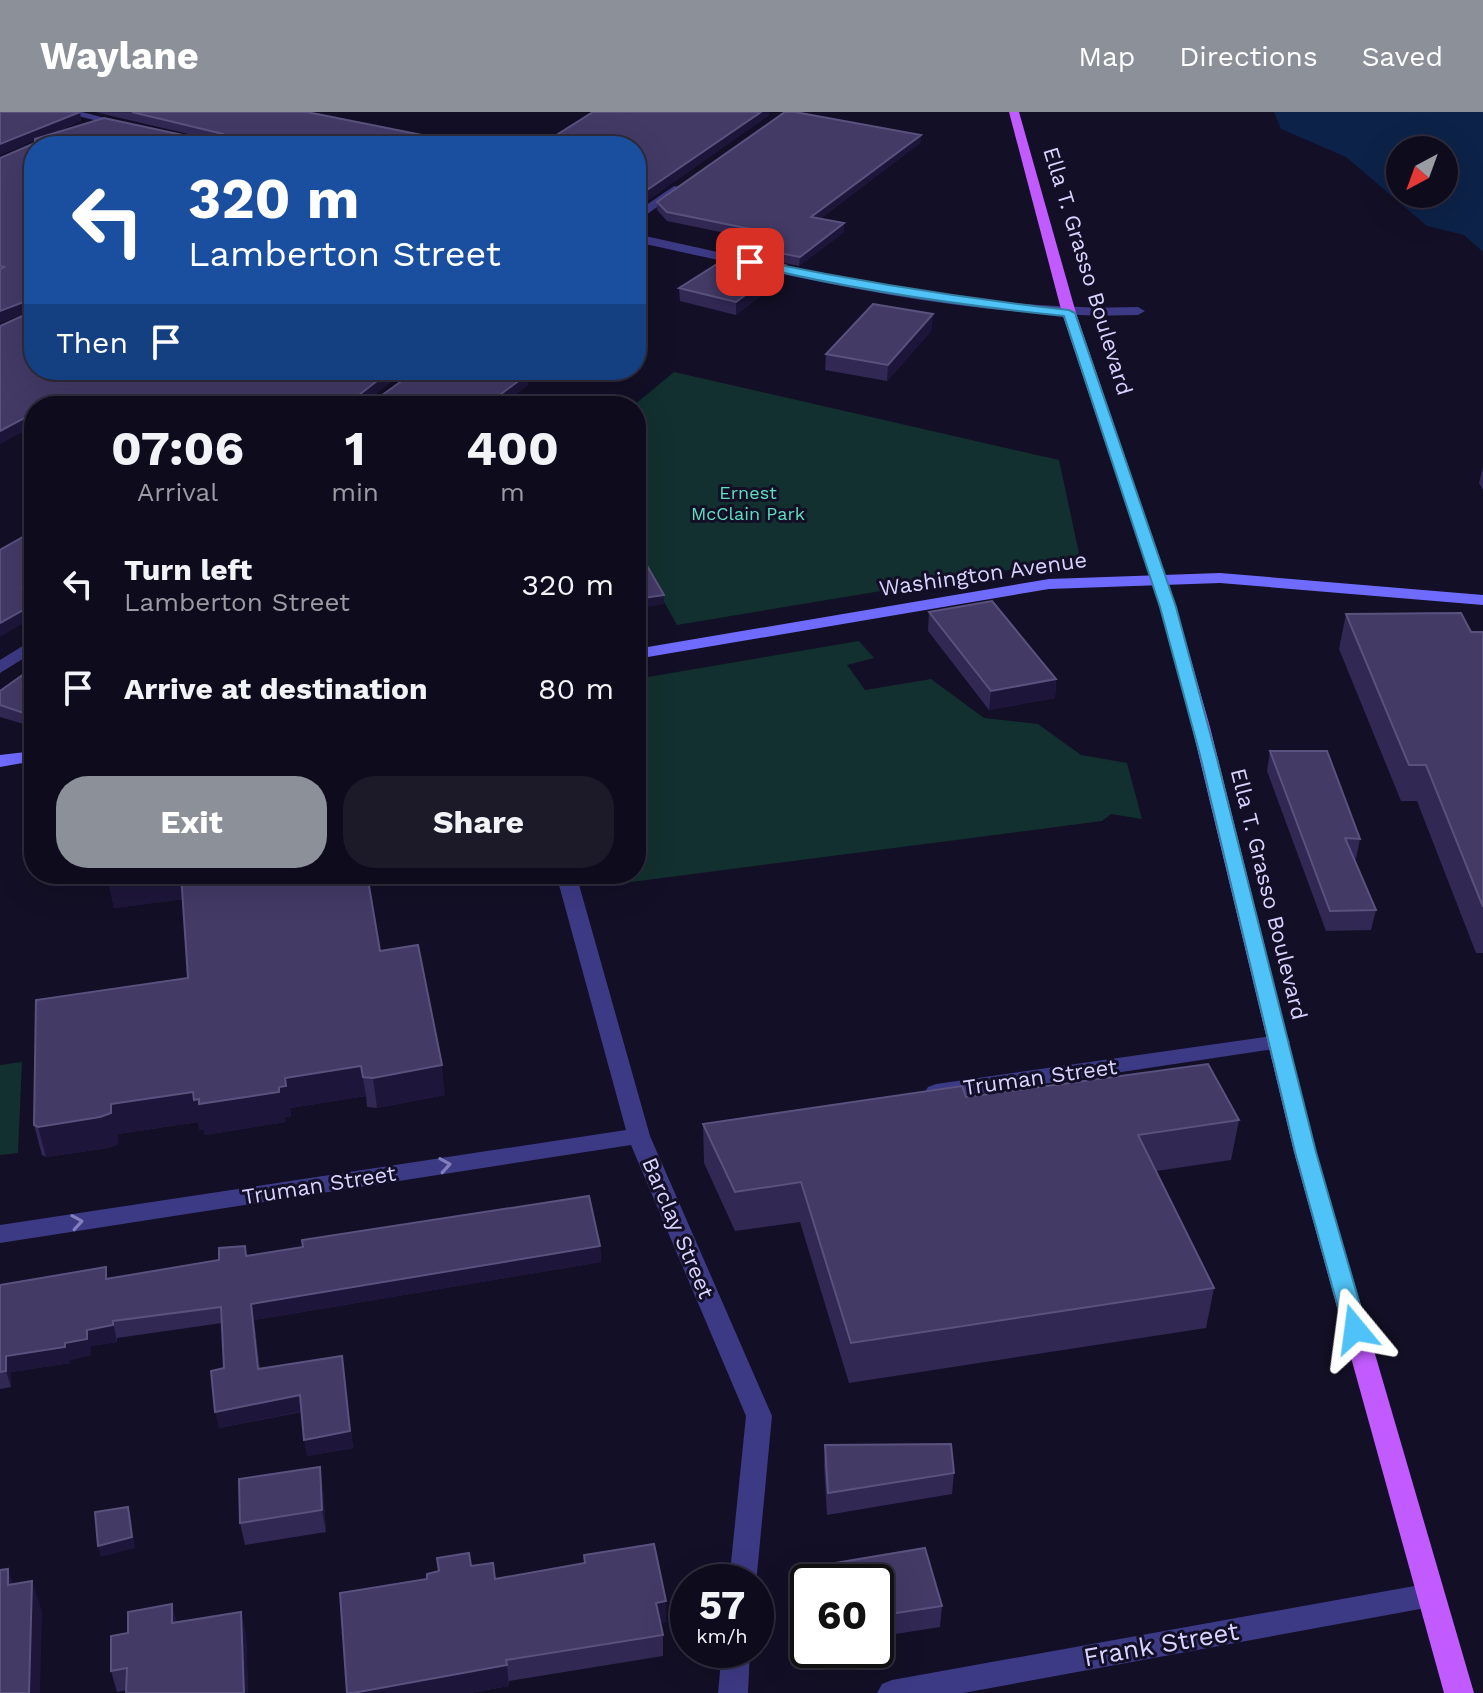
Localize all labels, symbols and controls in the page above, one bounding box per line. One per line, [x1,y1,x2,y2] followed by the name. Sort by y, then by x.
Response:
[40,34,199,78] text: Waylane
[1078,40,1135,73] text: Map
[1179,40,1318,73] text: Directions
[1362,40,1443,73] text: Saved
[1386,136,1458,208] north arrow
[1386,136,1458,208] map controls
[1038,144,1138,398] street label: Ella T. Grasso Boulevard
[188,166,359,232] text: 320 m
[56,168,160,272] icon: left
[716,228,784,296] pin
[188,233,501,275] text: Lamberton Street
[728,240,772,284] icon: arrive
[144,320,188,364] icon: arrive
[56,325,128,360] text: Then
[111,420,244,477] text: 07:06
[345,420,365,477] text: 1
[466,420,559,477] text: 400
[137,477,218,507] text: Arrival
[331,477,379,507] text: min
[500,477,525,507] text: m
[691,482,805,524] park label: Ernest McClain Park
[877,547,1089,601] street label: Washington Avenue
[124,552,252,587] text: Turn left
[56,562,100,606] icon: left
[522,567,614,602] text: 320 m
[124,587,350,617] text: Lamberton Street
[56,666,100,710] icon: arrive
[124,671,428,706] text: Arrive at destination
[538,671,614,706] text: 80 m
[1226,766,1312,1022] street label: Ella T. Grasso Boulevard
[56,776,327,868] button: Exit
[343,776,614,868] button: Share
[961,1054,1119,1100] street label: Truman Street
[637,1154,719,1302] street label: Barclay Street
[438,1157,452,1174] one-way arrow
[240,1161,398,1209] street label: Truman Street
[70,1214,84,1231] one-way arrow
[1313,1287,1397,1371] position arrow
[790,1564,894,1668] speed limit sign: 60
[699,1582,745,1629] text: 57
[1081,1616,1241,1672] street label: Frank Street
[696,1624,748,1648] text: km/h

